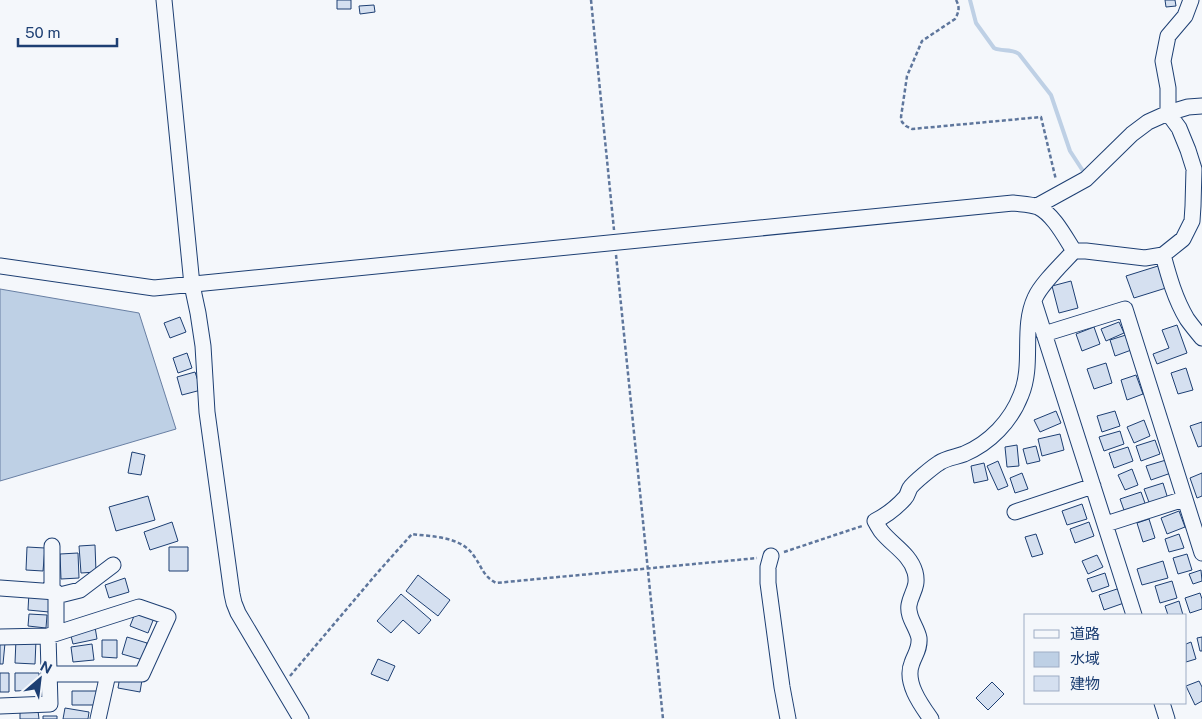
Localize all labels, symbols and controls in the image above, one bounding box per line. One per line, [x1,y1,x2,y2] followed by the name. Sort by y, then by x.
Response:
[18,15,116,47] scale bar
[25,24,60,41] text: 50 m
[1024,614,1187,704] legend
[1070,625,1100,642] text: 道路
[1070,650,1100,667] text: 水域
[15,654,65,704] north arrow
[38,658,55,677] text: N
[1070,675,1100,692] text: 建物

